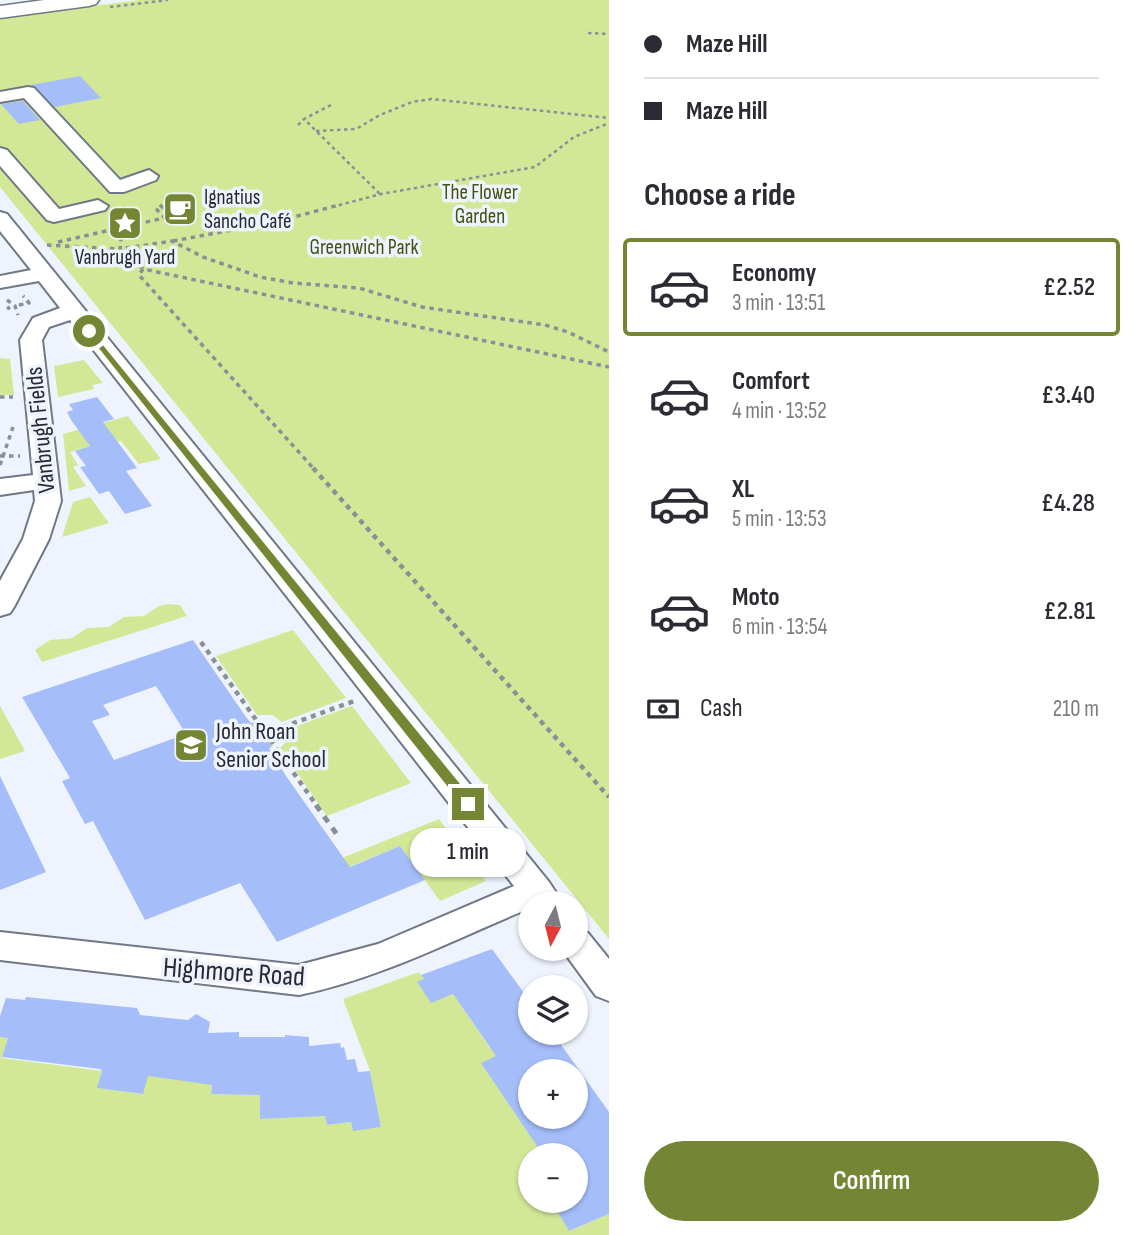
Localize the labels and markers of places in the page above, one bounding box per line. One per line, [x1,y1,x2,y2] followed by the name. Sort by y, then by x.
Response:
[204,185,291,234] place label: Ignatius Sancho Café
[161,190,199,228] cafe icon: Ignatius Sancho Café
[106,204,144,242] place icon: Vanbrugh Yard
[75,245,175,270] place label: Vanbrugh Yard
[215,717,326,774] place label: John Roan Senior School
[172,726,210,764] school or university icon: John Roan Senior School

